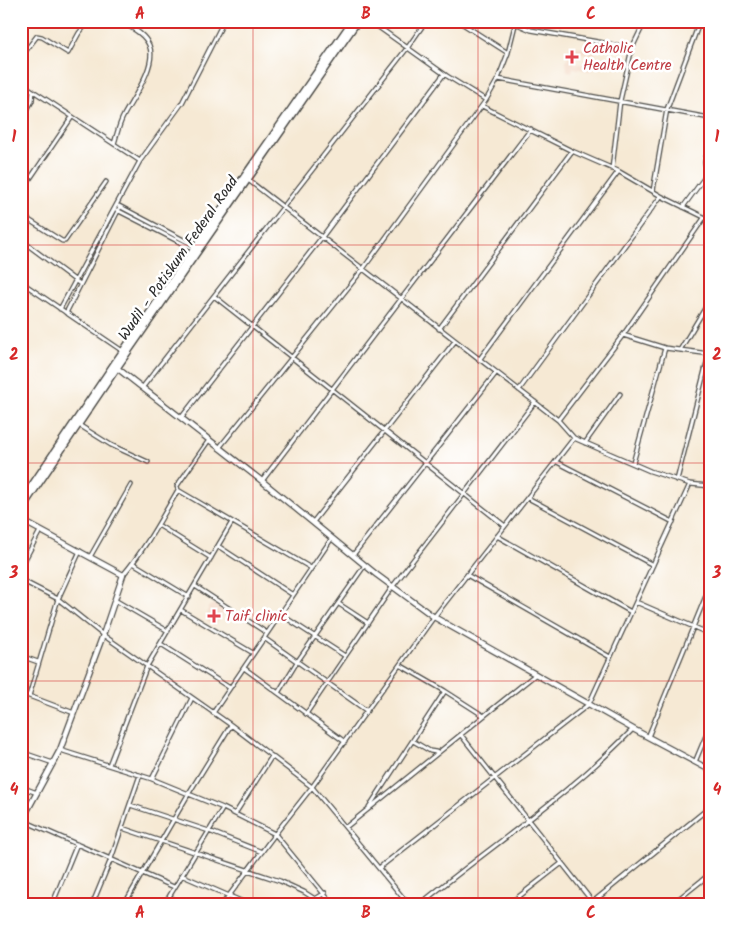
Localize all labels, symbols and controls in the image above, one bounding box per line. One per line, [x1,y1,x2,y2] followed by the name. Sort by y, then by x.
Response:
[135,2,145,27] text: A
[361,2,371,27] text: B
[586,2,596,27] text: C
[583,37,672,78] place label: Catholic Health Centre
[565,50,579,64] marker: Catholic Health Centre
[12,125,17,150] text: 1
[715,125,720,150] text: 1
[113,171,245,346] street label: Wudil - Potiskum Federal Road
[9,343,19,368] text: 2
[712,343,722,368] text: 2
[9,561,19,586] text: 3
[712,561,722,586] text: 3
[225,605,288,629] place label: Taif clinic
[207,609,221,623] marker: Taif clinic
[10,778,19,803] text: 4
[713,778,722,803] text: 4
[135,901,145,926] text: A
[361,901,371,926] text: B
[586,901,596,926] text: C

